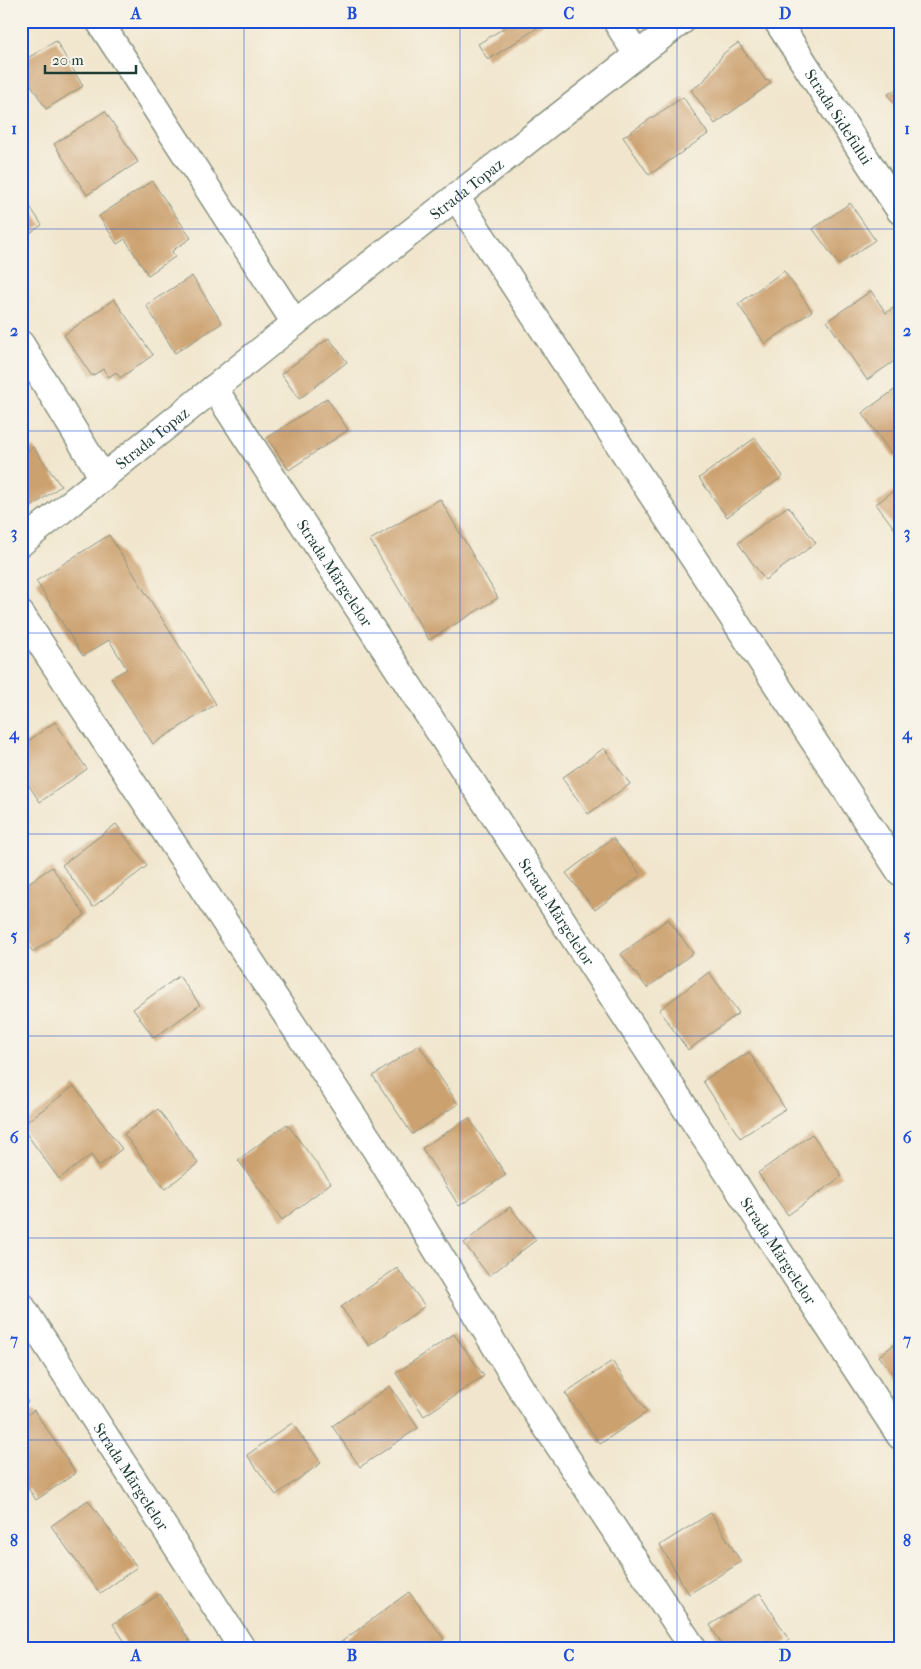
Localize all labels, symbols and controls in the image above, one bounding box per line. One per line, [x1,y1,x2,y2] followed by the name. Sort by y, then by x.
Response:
[130,4,142,23] text: A
[347,4,357,23] text: B
[564,4,575,23] text: C
[779,4,791,23] text: D
[45,42,136,74] scale bar
[52,51,84,69] text: 20 m
[801,65,877,168] street label: Strada Sidefului
[11,119,17,138] text: 1
[904,119,910,138] text: 1
[426,154,507,224] street label: Strada Topaz
[10,321,18,340] text: 2
[903,321,911,340] text: 2
[112,403,192,473] street label: Strada Topaz
[293,516,377,630] street label: Strada Mărgelelor
[11,523,17,543] text: 3
[904,523,910,543] text: 3
[8,724,20,744] text: 4
[901,724,913,744] text: 4
[515,855,599,969] street label: Strada Mărgelelor
[11,926,18,945] text: 5
[904,926,911,945] text: 5
[10,1128,19,1147] text: 6
[903,1128,912,1147] text: 6
[737,1193,821,1308] street label: Strada Mărgelelor
[9,1330,18,1349] text: 7
[902,1330,911,1349] text: 7
[90,1419,173,1534] street label: Strada Mărgelelor
[10,1531,18,1550] text: 8
[903,1531,911,1550] text: 8
[130,1646,142,1665] text: A
[347,1646,357,1665] text: B
[564,1646,575,1665] text: C
[779,1646,791,1665] text: D

